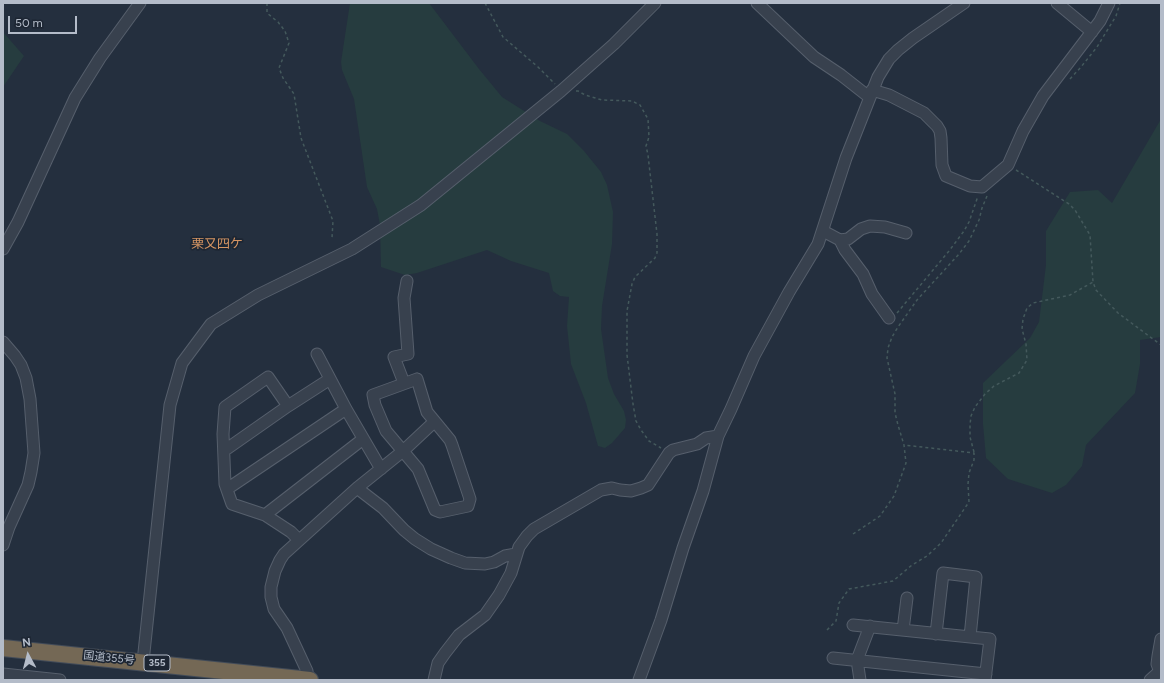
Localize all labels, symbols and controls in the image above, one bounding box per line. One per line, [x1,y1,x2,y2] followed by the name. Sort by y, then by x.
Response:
[10,8,79,34] scale bar
[15,16,43,30] text: 50 m
[191,236,243,252] district label: 栗又四ケ
[8,635,48,675] north arrow
[21,636,31,650] text: N
[83,649,135,667] street label: 国道355号
[144,655,170,671] road number: 355

